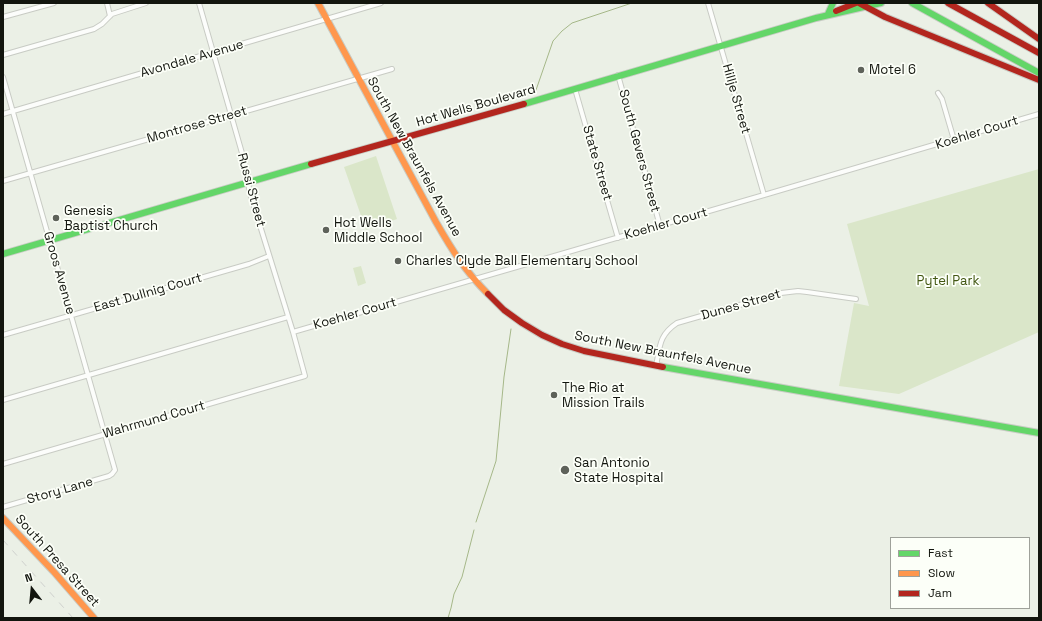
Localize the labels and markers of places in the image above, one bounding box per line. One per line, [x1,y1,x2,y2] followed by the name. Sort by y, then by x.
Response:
[869,62,916,78] place label: Motel 6
[856,65,866,75] marker: Motel 6
[64,203,158,234] place label: Genesis Baptist Church
[51,213,61,223] marker: Genesis Baptist Church
[334,215,422,246] place label: Hot Wells Middle School
[321,225,331,235] marker: Hot Wells Middle School
[406,253,638,269] place label: Charles Clyde Ball Elementary School
[393,256,403,266] marker: Charles Clyde Ball Elementary School
[562,380,645,411] place label: The Rio at Mission Trails
[549,390,559,400] marker: The Rio at Mission Trails
[574,455,663,486] place label: San Antonio State Hospital
[559,464,571,476] marker: San Antonio State Hospital

